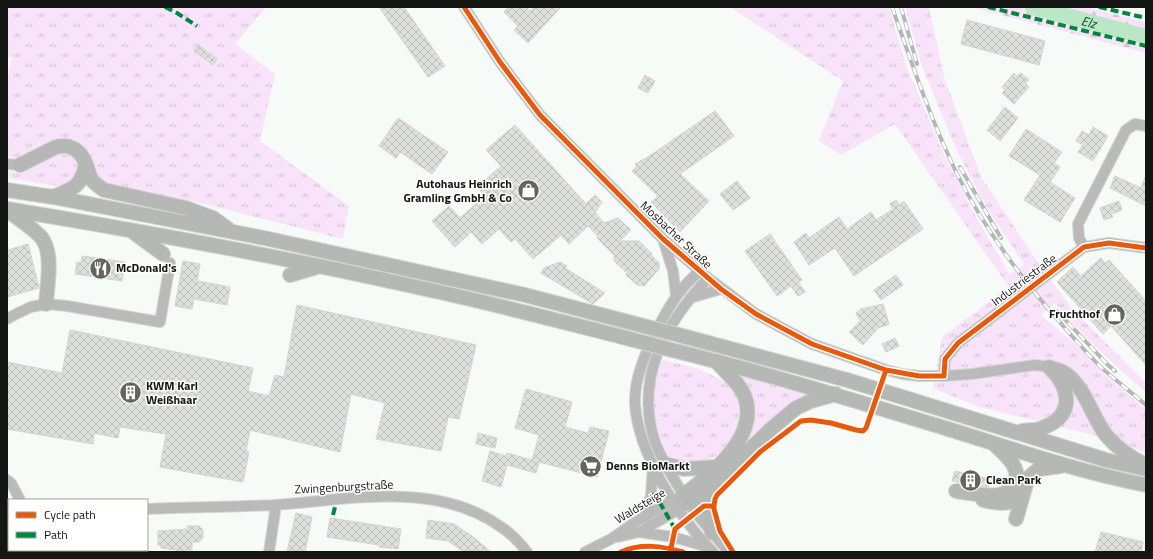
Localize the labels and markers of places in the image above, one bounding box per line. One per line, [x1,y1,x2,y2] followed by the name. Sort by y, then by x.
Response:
[403,174,512,207] place label: Autohaus Heinrich Gramling GmbH & Co
[515,178,541,204] shop icon: Autohaus Heinrich Gramling GmbH & Co
[87,255,113,281] restaurant icon: McDonald's
[116,258,177,277] place label: McDonald's
[1102,301,1128,327] shop icon: Fruchthof
[1049,304,1101,323] place label: Fruchthof
[146,376,198,409] place label: KWM Karl Weißhaar
[118,380,144,406] building icon: KWM Karl Weißhaar
[577,453,603,479] supermarket icon: Denns BioMarkt
[606,456,690,475] place label: Denns BioMarkt
[958,467,984,493] building icon: Clean Park
[986,470,1042,489] place label: Clean Park

